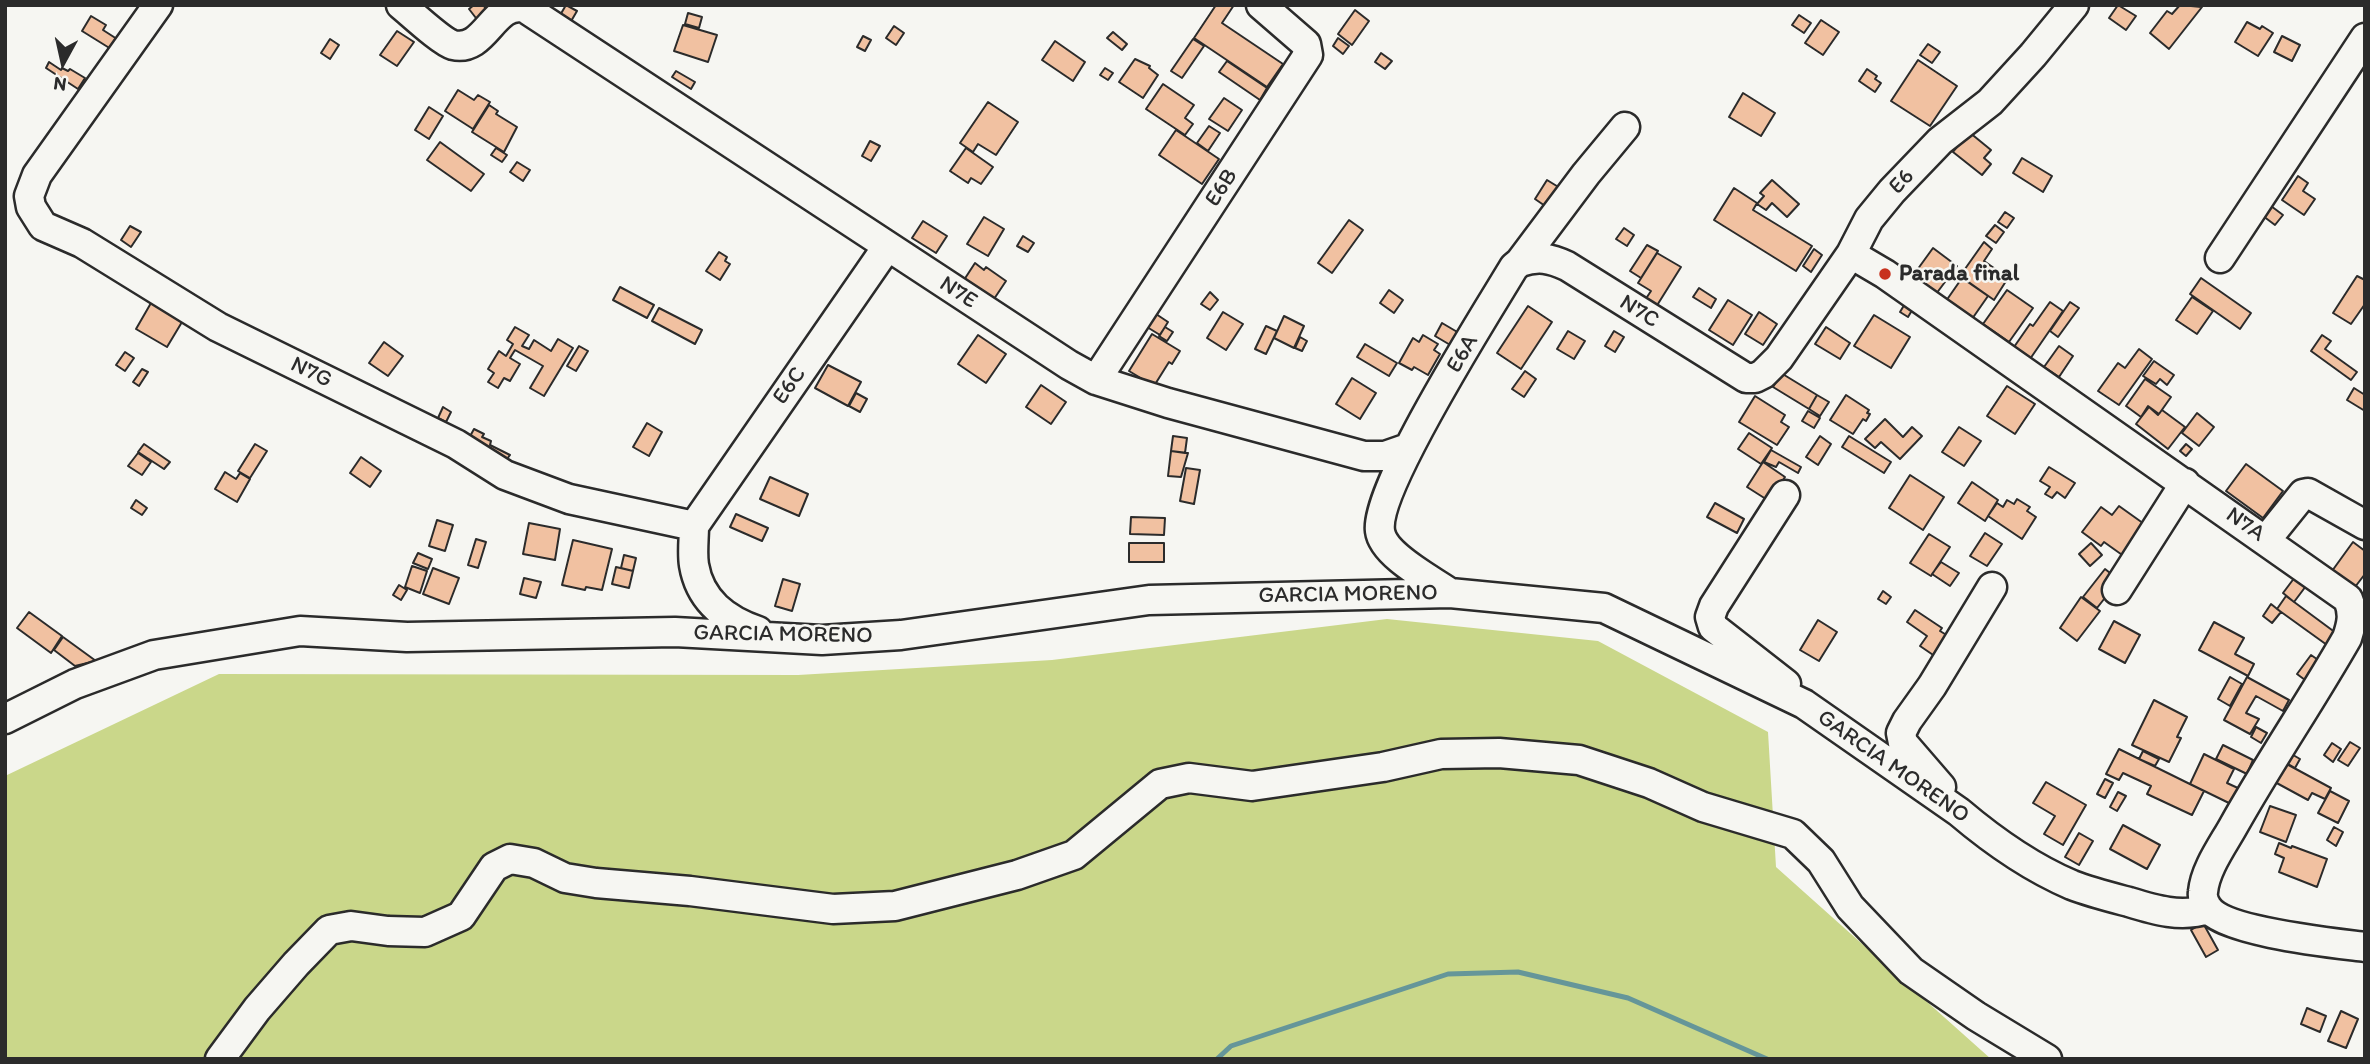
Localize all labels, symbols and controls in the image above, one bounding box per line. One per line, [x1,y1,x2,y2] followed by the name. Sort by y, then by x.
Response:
[28,28,98,98] north arrow
[52,72,68,97] text: N
[1883,163,1921,201] street label: E6
[1200,164,1244,212] street label: E6B
[1899,260,2019,288] place label: Parada final
[1877,266,1893,282] marker: Parada final
[934,271,982,315] street label: N7E
[1614,289,1664,335] street label: N7C
[1441,330,1485,378] street label: E6A
[286,351,336,395] street label: N7G
[767,362,813,410] street label: E6C
[2220,502,2270,548] street label: N7A
[1258,580,1438,610] street label: GARCIA MORENO
[693,620,873,650] street label: GARCIA MORENO
[1812,704,1974,830] street label: GARCIA MORENO

